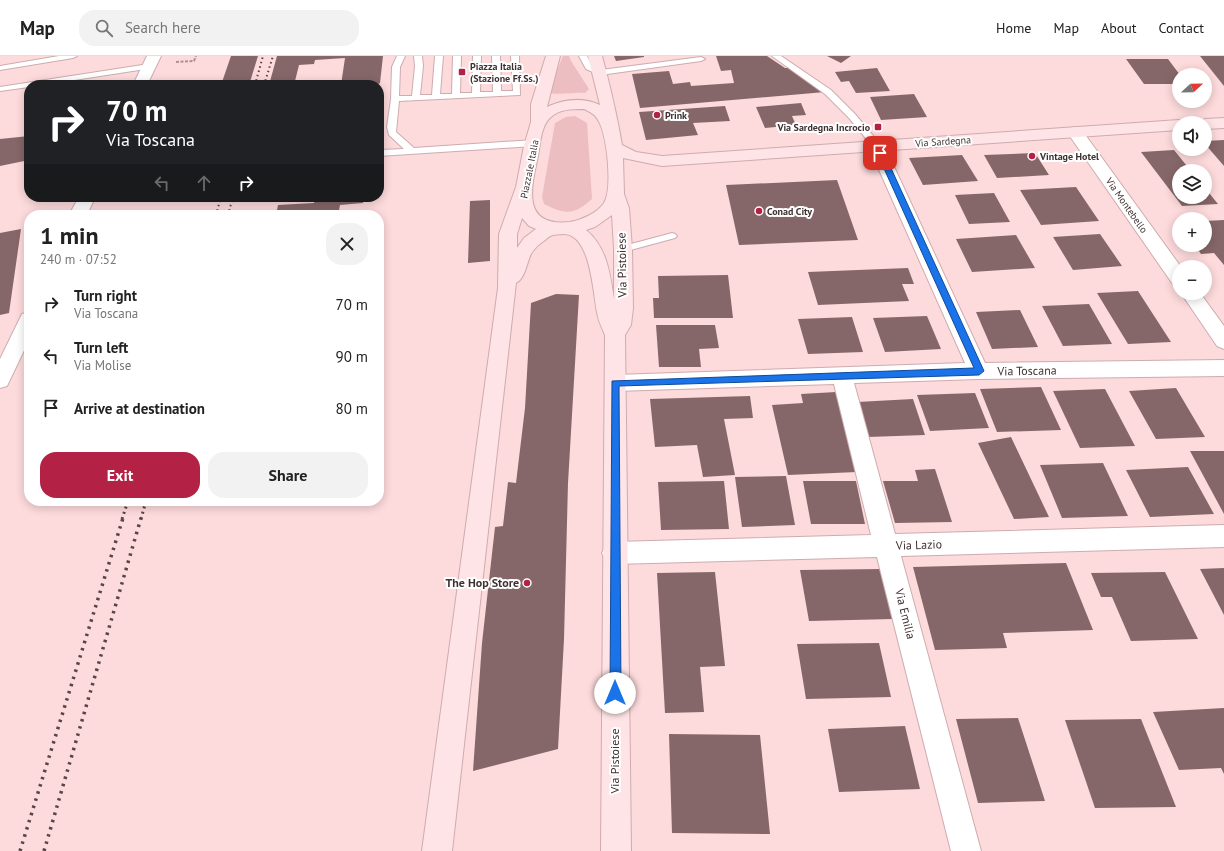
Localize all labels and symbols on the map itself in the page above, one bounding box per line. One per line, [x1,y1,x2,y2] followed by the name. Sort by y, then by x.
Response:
[470,60,539,85] place label: Piazza Italia (Stazione Ff.Ss.)
[457,67,467,77] marker: Piazza Italia (Stazione Ff.Ss.)
[1172,68,1212,108] north arrow
[665,109,687,122] place label: Prink
[652,110,662,120] marker: Prink
[776,121,871,134] place label: Via Sardegna Incrocio
[873,122,883,132] marker: Via Sardegna Incrocio
[914,133,971,150] street label: Via Sardegna
[863,136,897,170] pin
[517,139,542,200] street label: Piazzale Italia
[1039,150,1099,163] place label: Vintage Hotel
[1027,151,1037,161] marker: Vintage Hotel
[1102,174,1150,236] street label: Via Montebello
[767,205,812,218] place label: Conad City
[754,206,764,216] marker: Conad City
[613,232,630,299] street label: Via Pistoiese
[996,362,1057,379] street label: Via Toscana
[895,536,942,553] street label: Via Lazio
[445,575,519,590] place label: The Hop Store
[522,578,532,588] marker: The Hop Store
[892,586,919,641] street label: Via Emilia
[594,672,636,714] position arrow
[607,729,622,795] street label: Via Pistoiese

